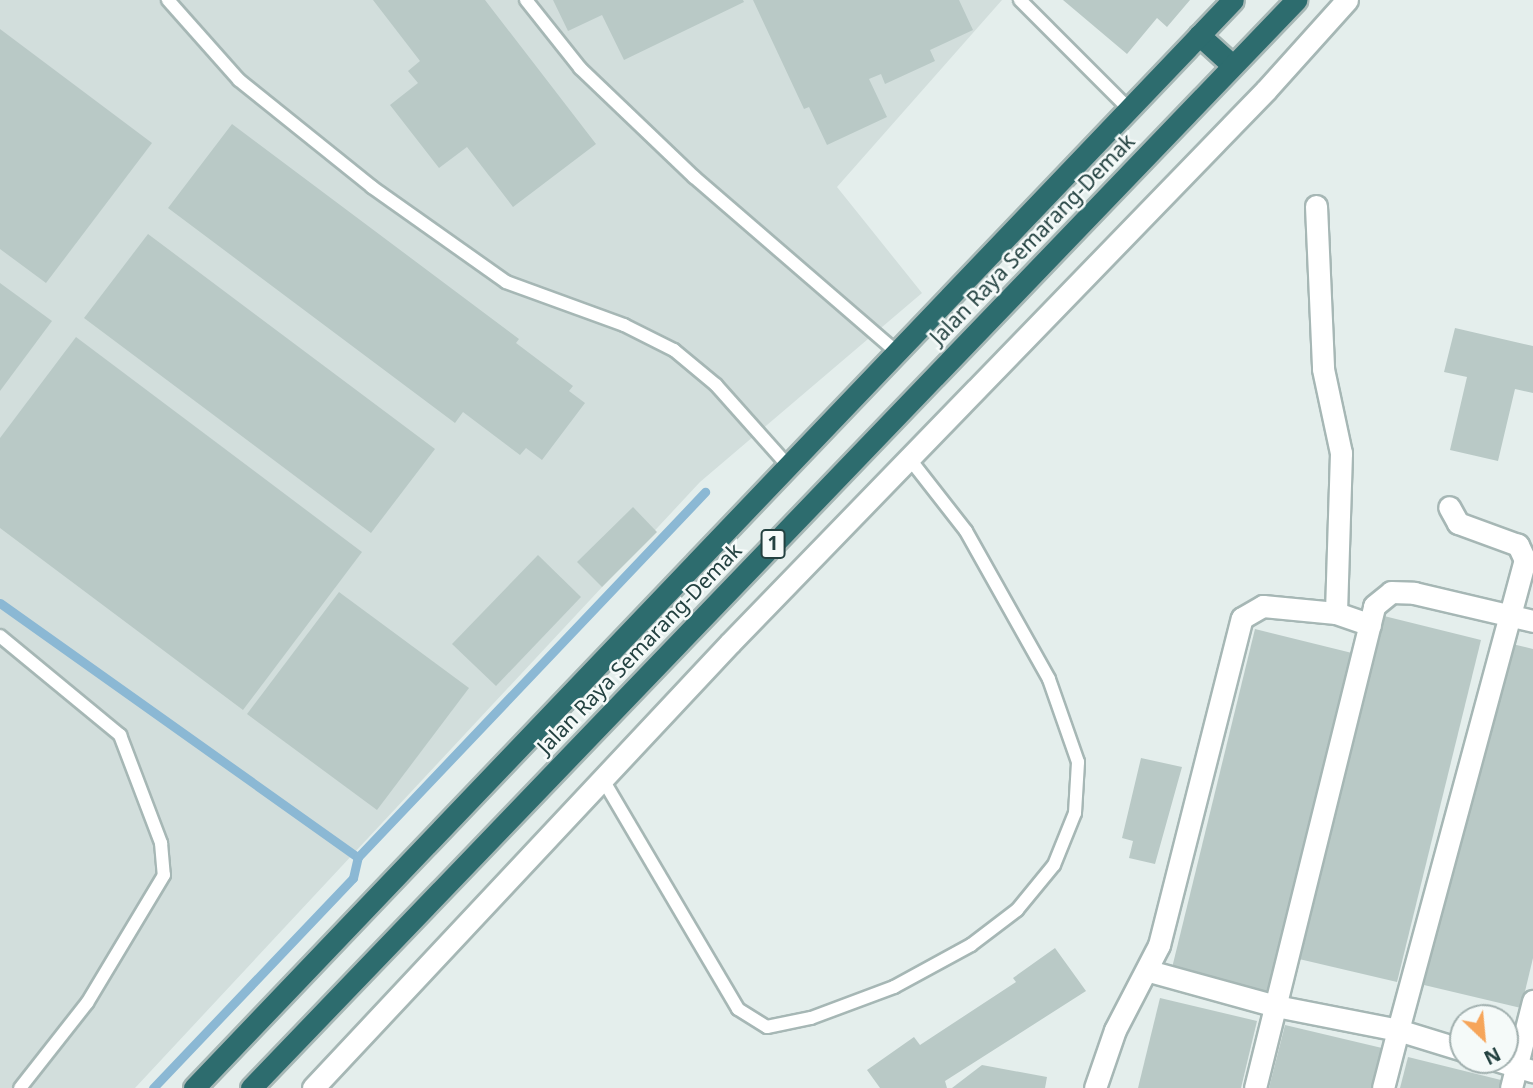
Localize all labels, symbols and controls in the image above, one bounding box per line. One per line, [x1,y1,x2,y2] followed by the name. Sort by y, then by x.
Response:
[925,128,1139,350] street label: Jalan Raya Semarang-Demak
[759,528,787,559] road number: 1
[532,537,746,759] street label: Jalan Raya Semarang-Demak
[1449,1004,1519,1074] north arrow
[1480,1041,1505,1071] text: N

